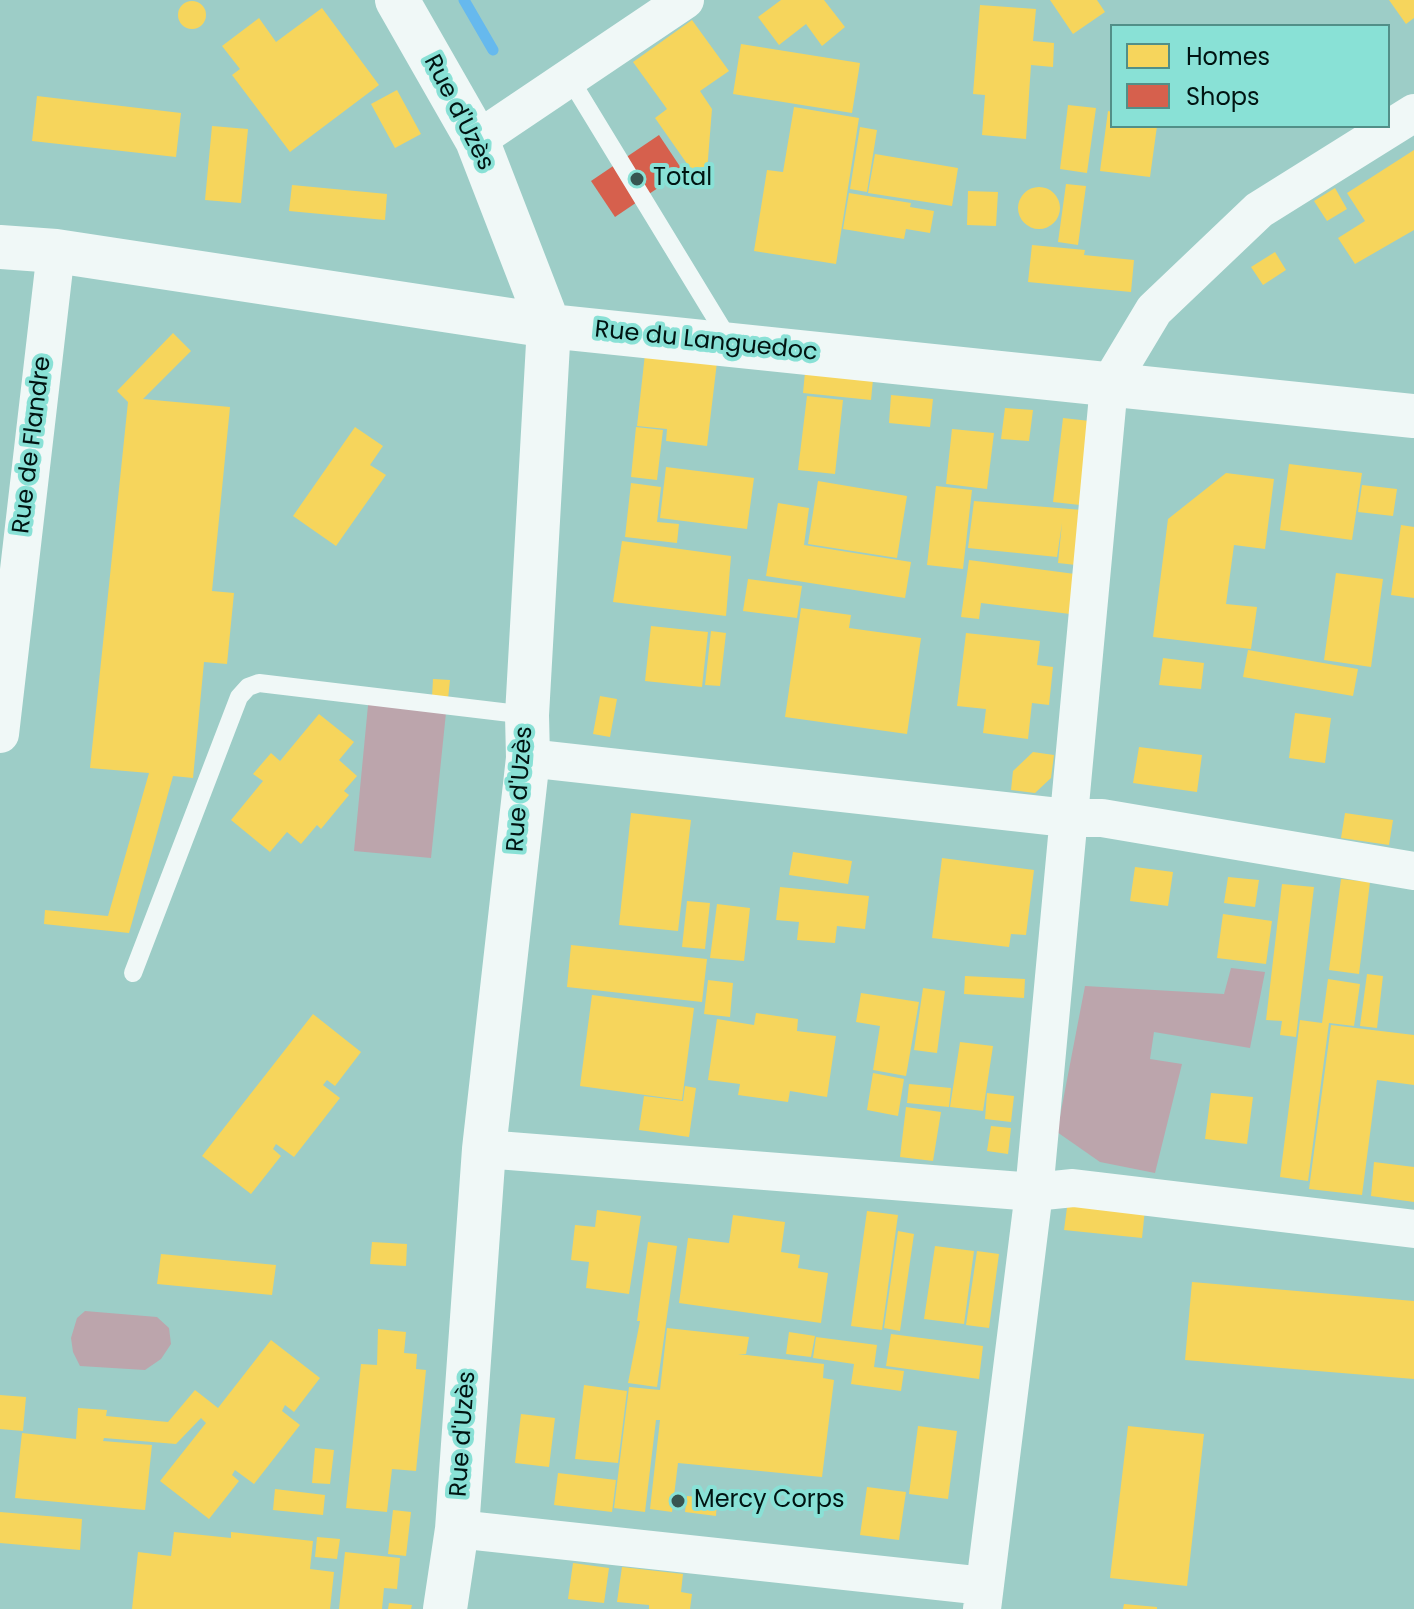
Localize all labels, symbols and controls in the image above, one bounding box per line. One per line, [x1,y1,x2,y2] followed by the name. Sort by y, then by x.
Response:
[1110,24,1390,128] legend
[1186,40,1270,73] text: Homes
[417,50,499,176] street label: Rue d'Uzès
[1186,80,1260,113] text: Shops
[653,165,712,193] place label: Total
[628,170,646,188] marker: Total
[593,316,819,368] street label: Rue du Languedoc
[8,355,58,535] street label: Rue de Flandre
[502,725,540,853] street label: Rue d'Uzès
[445,1370,483,1498] street label: Rue d'Uzès
[694,1487,845,1515] place label: Mercy Corps
[669,1492,687,1510] marker: Mercy Corps

